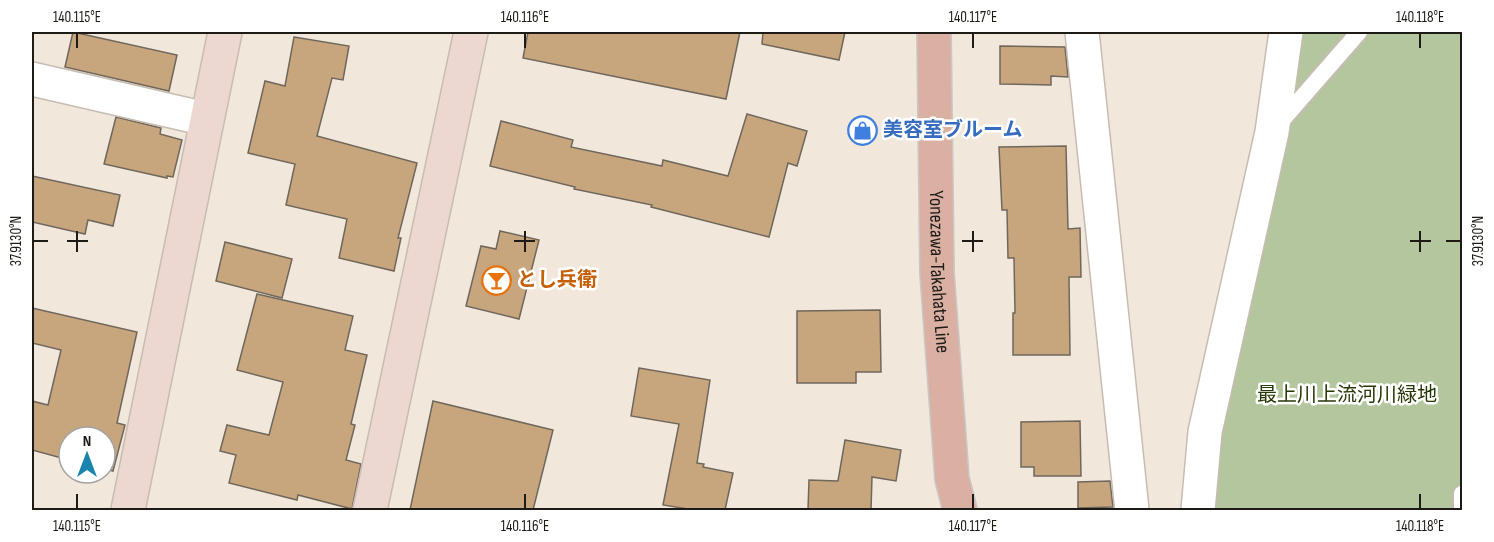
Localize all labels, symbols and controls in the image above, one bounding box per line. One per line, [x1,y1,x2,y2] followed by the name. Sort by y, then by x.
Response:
[53,8,101,27] text: 140.115°E
[501,8,549,27] text: 140.116°E
[949,8,997,27] text: 140.117°E
[1396,8,1444,27] text: 140.118°E
[846,114,878,146] shop icon: 美容室ブルーム
[883,118,1022,142] place label: 美容室ブルーム
[924,190,955,354] street label: Yonezawa-Takahata Line
[7,216,26,266] text: 37.9130°N
[1469,216,1488,266] text: 37.9130°N
[480,264,512,296] bar icon: とし兵衛
[517,268,597,292] place label: とし兵衛
[1257,383,1437,407] park label: 最上川上流河川緑地
[57,425,117,485] north arrow
[83,432,91,451] text: N
[53,517,101,536] text: 140.115°E
[501,517,549,536] text: 140.116°E
[949,517,997,536] text: 140.117°E
[1396,517,1444,536] text: 140.118°E

